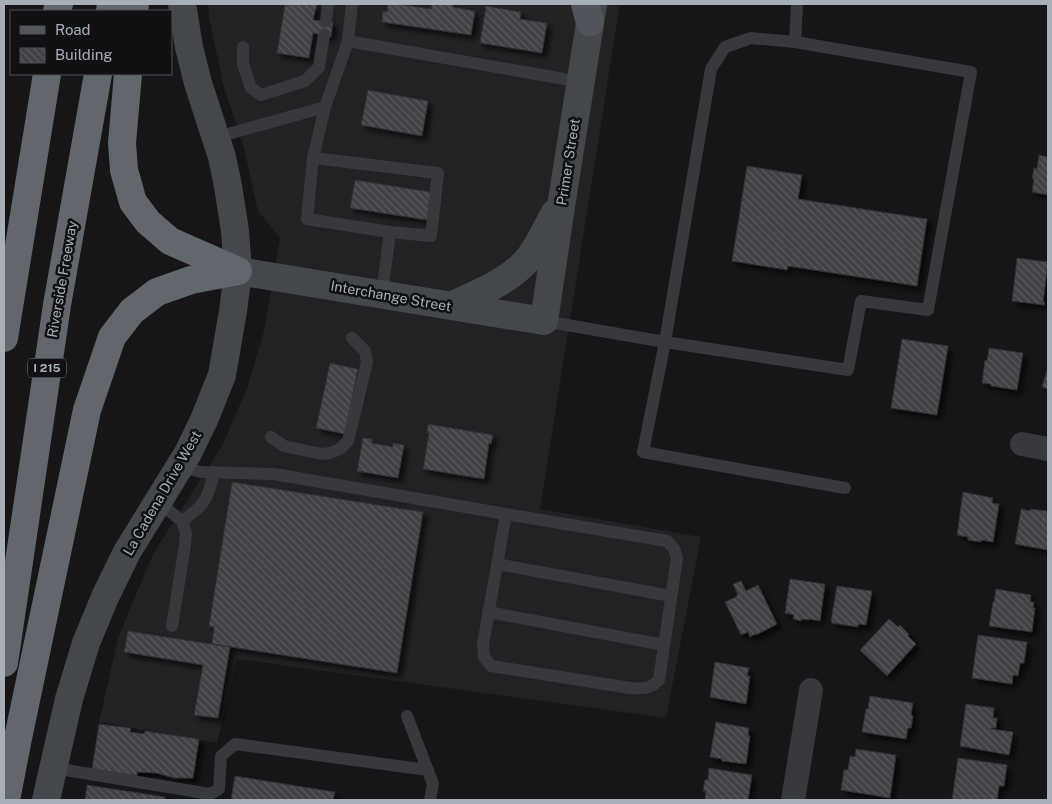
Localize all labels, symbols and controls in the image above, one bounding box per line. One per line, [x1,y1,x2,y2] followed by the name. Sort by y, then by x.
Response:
[10,10,172,75] legend
[55,21,91,38] text: Road
[55,46,113,63] text: Building
[553,117,583,207] street label: Primer Street
[44,219,80,339] street label: Riverside Freeway
[329,278,453,314] street label: Interchange Street
[28,358,66,378] road number: I 215
[120,428,204,558] street label: La Cadena Drive West

